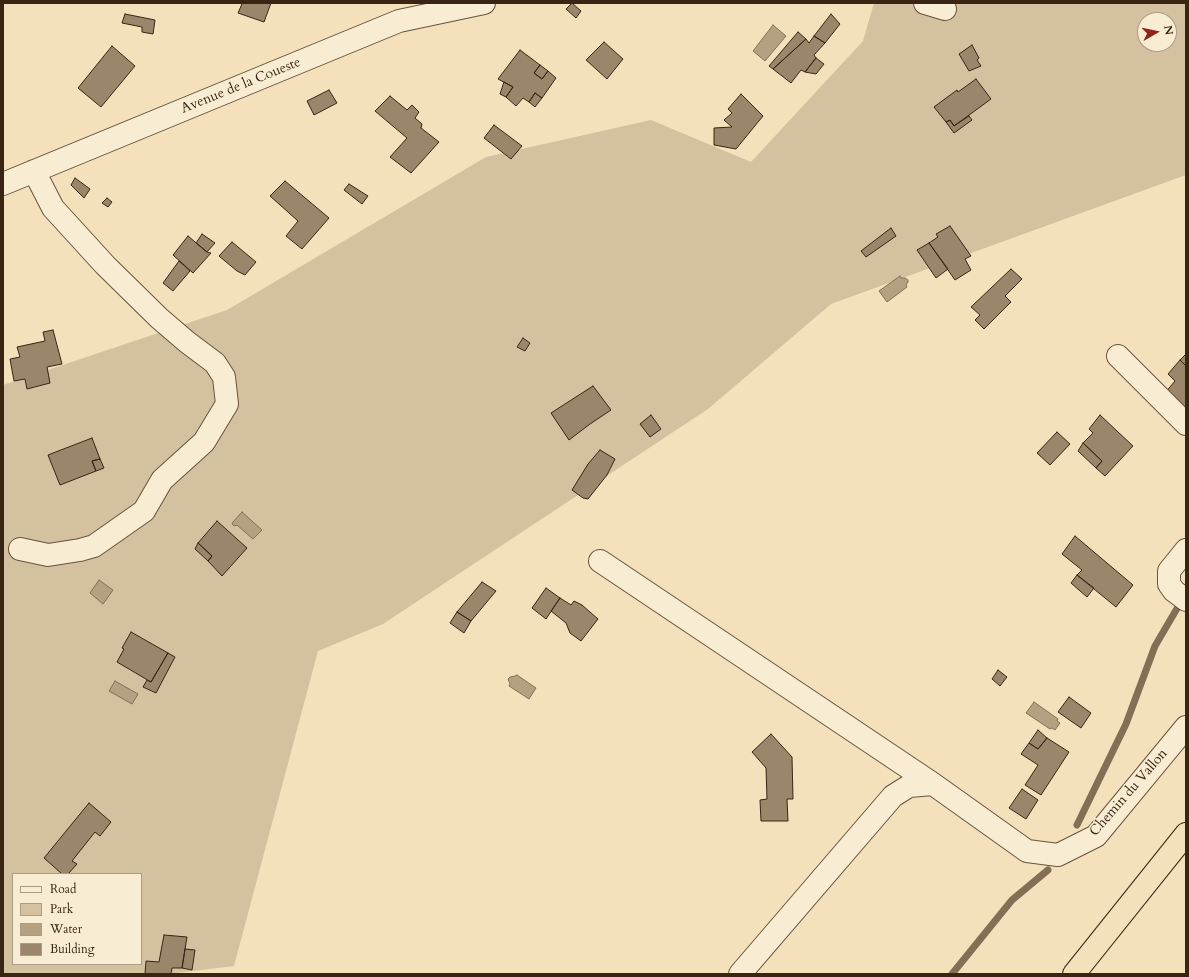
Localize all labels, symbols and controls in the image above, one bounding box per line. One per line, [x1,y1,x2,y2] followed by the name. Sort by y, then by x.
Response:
[1137,12,1177,52] north arrow
[1160,24,1177,36] text: N
[179,54,303,118] street label: Avenue de la Coueste
[1087,746,1171,840] street label: Chemin du Vallon
[12,873,142,965] legend
[50,881,76,897] text: Road
[50,901,73,917] text: Park
[50,921,82,937] text: Water
[50,941,94,957] text: Building

